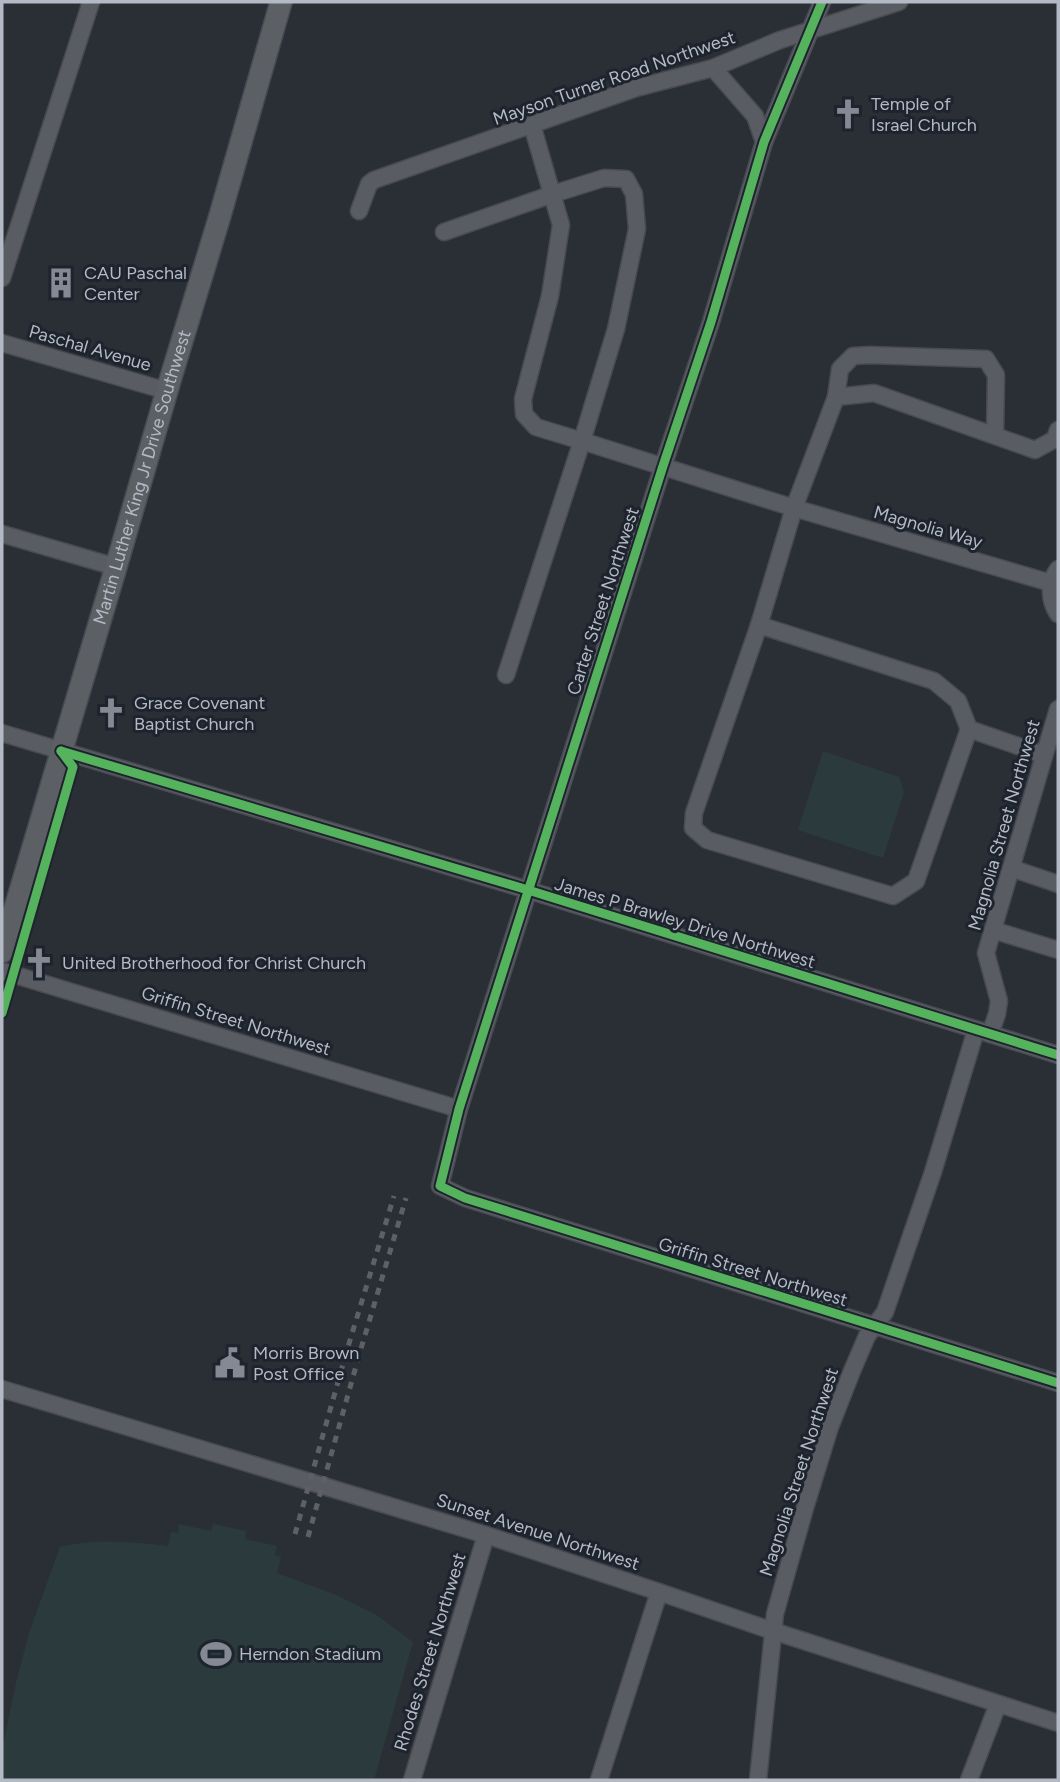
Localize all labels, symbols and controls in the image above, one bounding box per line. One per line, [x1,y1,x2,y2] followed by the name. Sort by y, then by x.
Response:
[490,26,738,130] street label: Mayson Turner Road Northwest
[871,93,977,136] place label: Temple of Israel Church
[831,97,865,131] church icon: Temple of Israel Church
[84,262,187,305] place label: CAU Paschal Center
[44,266,78,300] building icon: CAU Paschal Center
[26,320,154,376] street label: Paschal Avenue
[89,327,196,627] street label: Martin Luther King Jr Drive Southwest
[871,501,986,553] street label: Magnolia Way
[562,504,644,698] street label: Carter Street Northwest
[134,692,265,735] place label: Grace Covenant Baptist Church
[94,696,128,730] church icon: Grace Covenant Baptist Church
[963,717,1045,933] street label: Magnolia Street Northwest
[552,873,818,973] street label: James P Brawley Drive Northwest
[22,946,56,980] church icon: United Brotherhood for Christ Church
[62,952,366,974] place label: United Brotherhood for Christ Church
[139,982,334,1060] street label: Griffin Street Northwest
[656,1233,851,1311] street label: Griffin Street Northwest
[253,1342,359,1385] place label: Morris Brown Post Office
[213,1346,247,1380] public building icon: Morris Brown Post Office
[755,1365,843,1579] street label: Magnolia Street Northwest
[434,1489,642,1575] street label: Sunset Avenue Northwest
[389,1550,471,1754] street label: Rhodes Street Northwest
[199,1637,233,1671] sports icon: Herndon Stadium
[239,1643,381,1665] place label: Herndon Stadium

